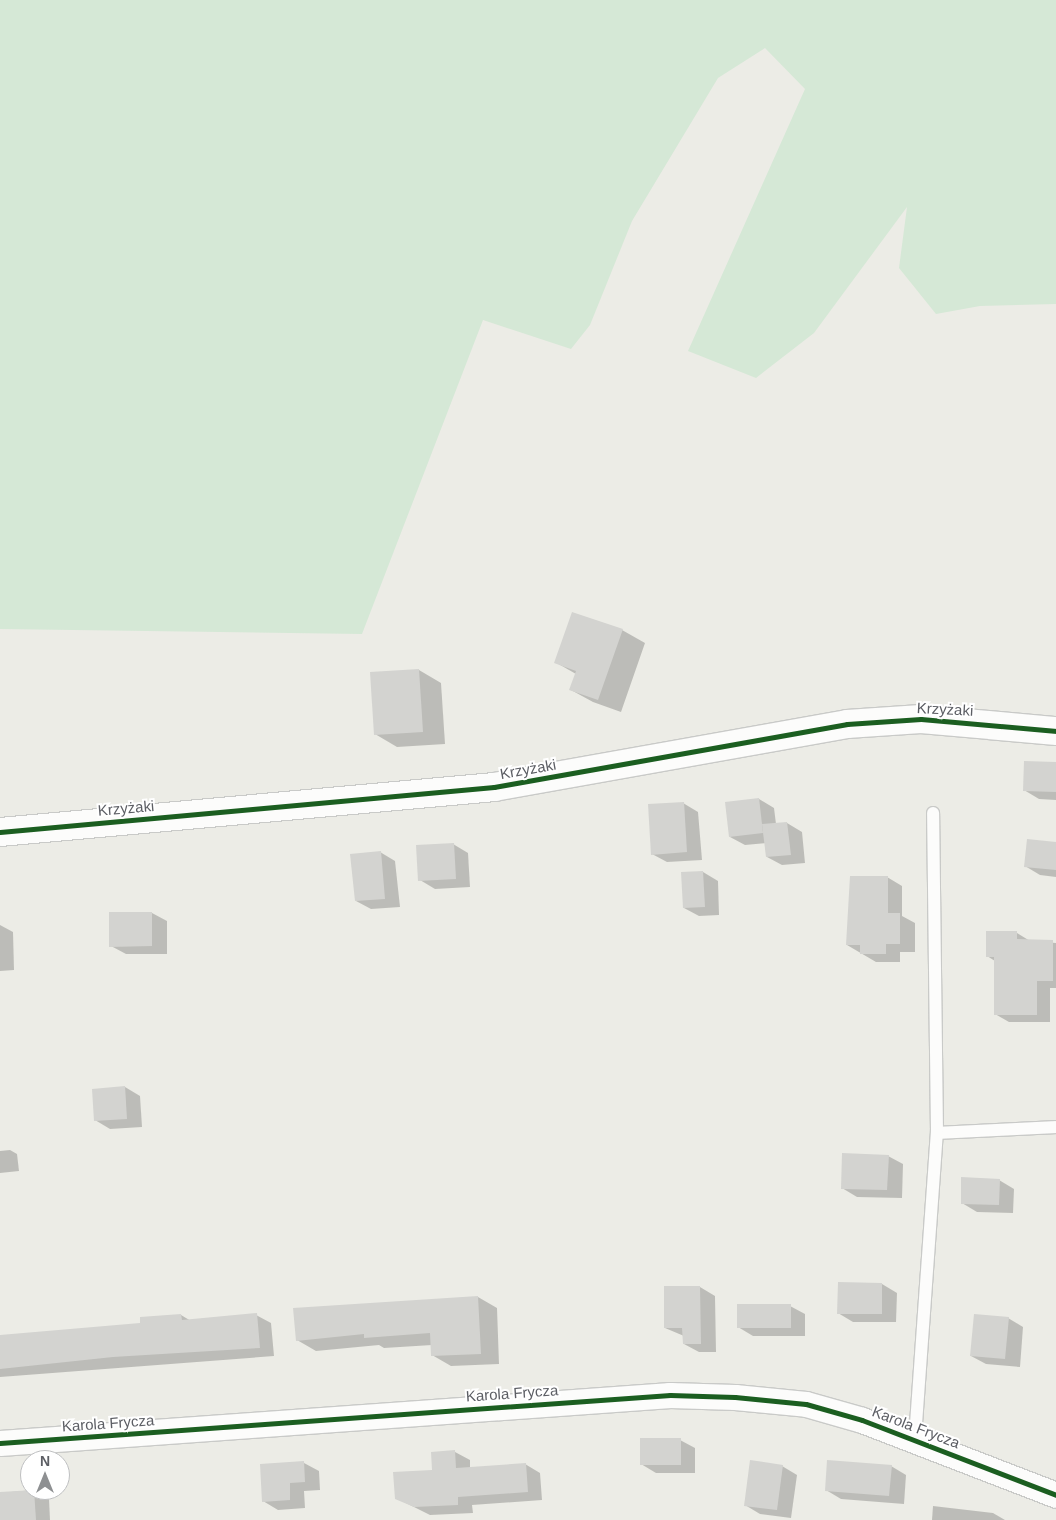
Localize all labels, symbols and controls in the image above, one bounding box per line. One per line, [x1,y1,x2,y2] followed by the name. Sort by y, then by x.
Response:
[916,699,974,719] street label: Krzyżaki
[499,755,557,783] street label: Krzyżaki
[97,797,155,819] street label: Krzyżaki
[465,1381,559,1405] street label: Karola Frycza
[870,1402,962,1452] street label: Karola Frycza
[61,1411,155,1435] street label: Karola Frycza
[20,1450,70,1500] north arrow
[40,1453,50,1469] text: N

